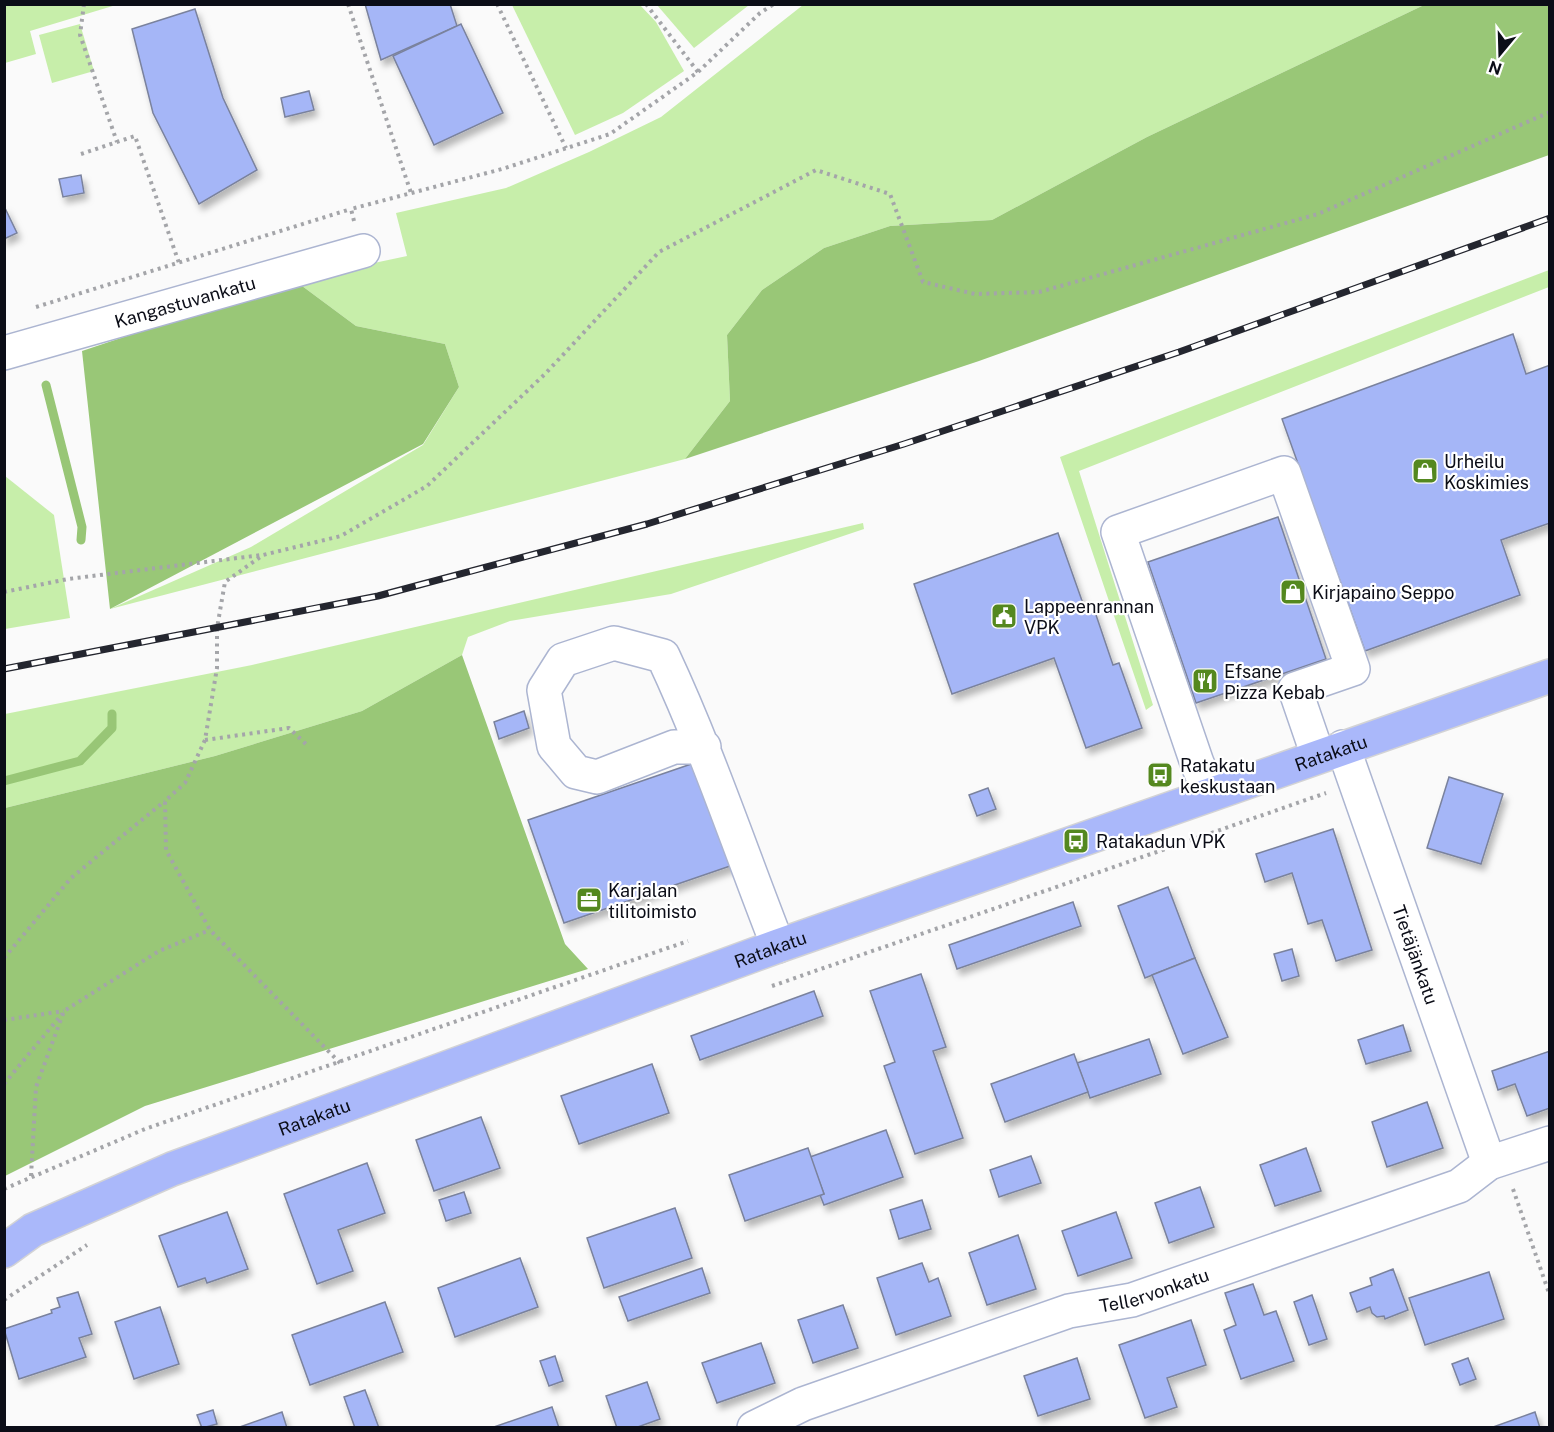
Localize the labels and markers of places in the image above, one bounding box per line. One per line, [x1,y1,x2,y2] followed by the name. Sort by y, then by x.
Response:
[1444,451,1529,493] place label: Urheilu Koskimies
[1410,456,1440,486] shop icon: Urheilu Koskimies
[1278,577,1308,607] shop icon: Kirjapaino Seppo
[1312,582,1454,603] place label: Kirjapaino Seppo
[1024,596,1154,638] place label: Lappeenrannan VPK
[989,601,1019,631] public building icon: Lappeenrannan VPK
[1224,661,1325,703] place label: Efsane Pizza Kebab
[1190,666,1220,696] restaurant icon: Efsane Pizza Kebab
[1180,755,1275,797] place label: Ratakatu keskustaan
[1145,760,1175,790] bus stop icon: Ratakatu keskustaan
[1061,826,1091,856] bus stop icon: Ratakadun VPK
[1096,831,1226,852] place label: Ratakadun VPK
[608,880,697,922] place label: Karjalan tilitoimisto
[574,885,604,915] office icon: Karjalan tilitoimisto

